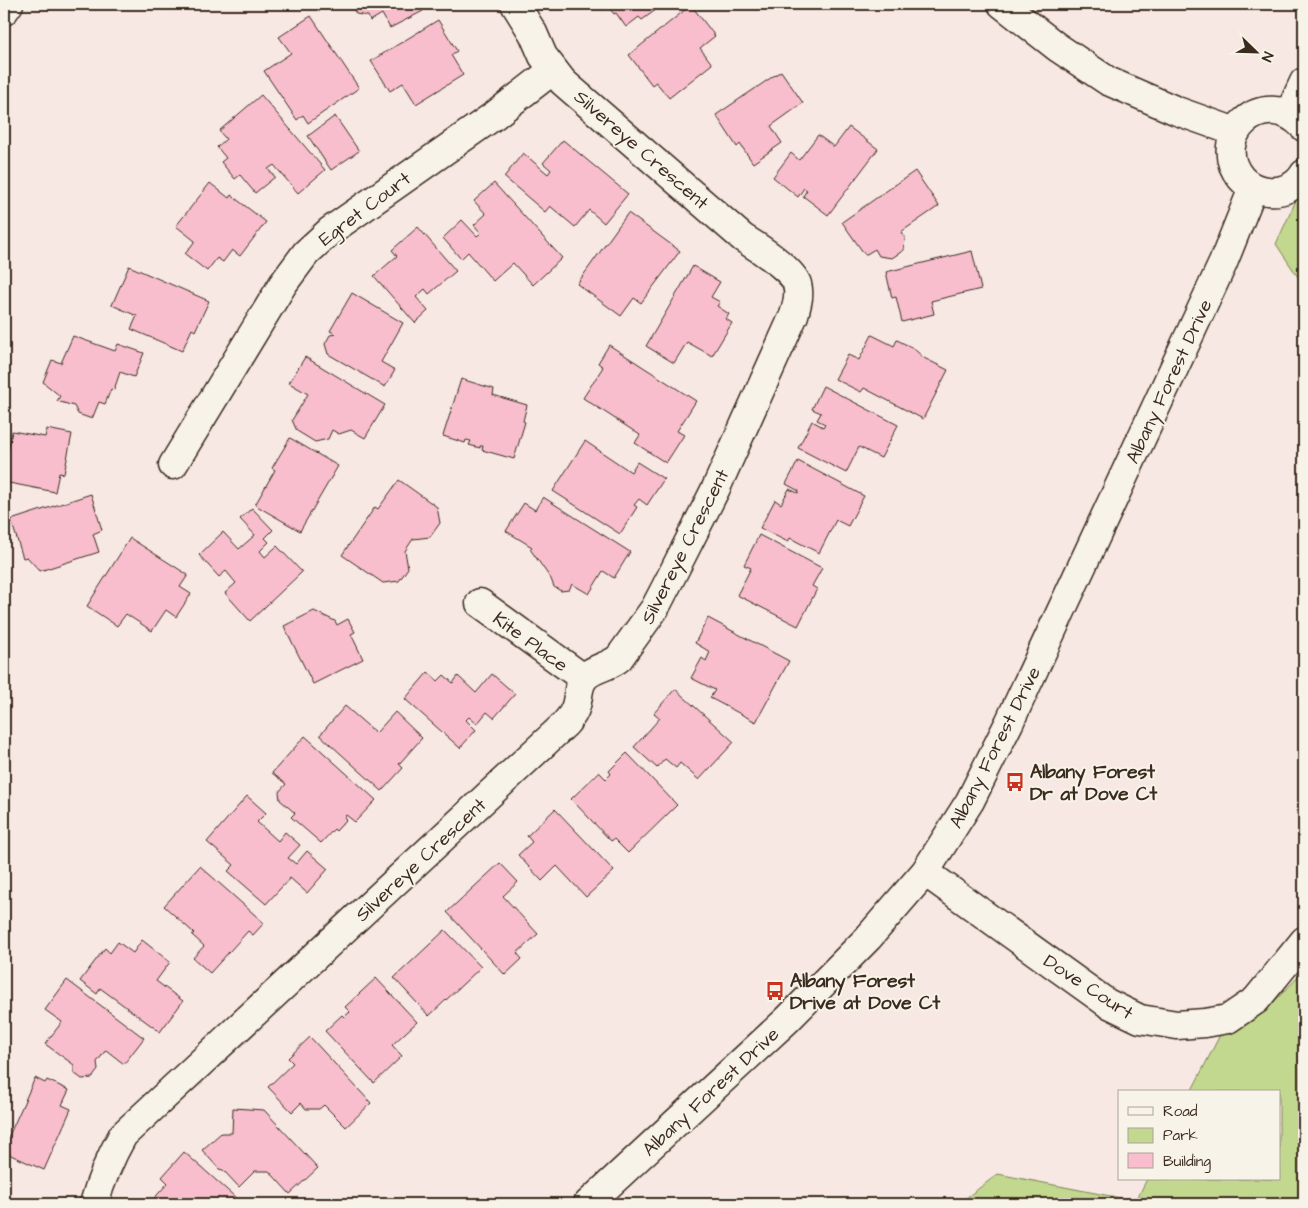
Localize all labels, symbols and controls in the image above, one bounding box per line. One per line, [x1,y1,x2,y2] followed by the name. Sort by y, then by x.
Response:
[1230,28,1280,78] north arrow
[1256,49,1278,65] text: N
[567,84,714,217] street label: Silvereye Crescent
[313,165,417,254] street label: Egret Court
[1119,295,1220,469] street label: Albany Forest Drive
[635,464,737,629] street label: Silvereye Crescent
[487,606,573,679] street label: Kite Place
[943,662,1049,834] street label: Albany Forest Drive
[1030,759,1158,808] place label: Albany Forest Dr at Dove Ct
[1004,771,1026,793] bus stop icon: Albany Forest Dr at Dove Ct
[349,792,493,929] street label: Silvereye Crescent
[1038,948,1139,1027] street label: Dove Court
[790,968,941,1017] place label: Albany Forest Drive at Dove Ct
[764,980,786,1002] bus stop icon: Albany Forest Drive at Dove Ct
[637,1021,786,1163] street label: Albany Forest Drive
[1118,1090,1280,1180] legend
[1163,1101,1198,1122] text: Road
[1163,1125,1198,1146] text: Park
[1163,1151,1211,1173] text: Building

